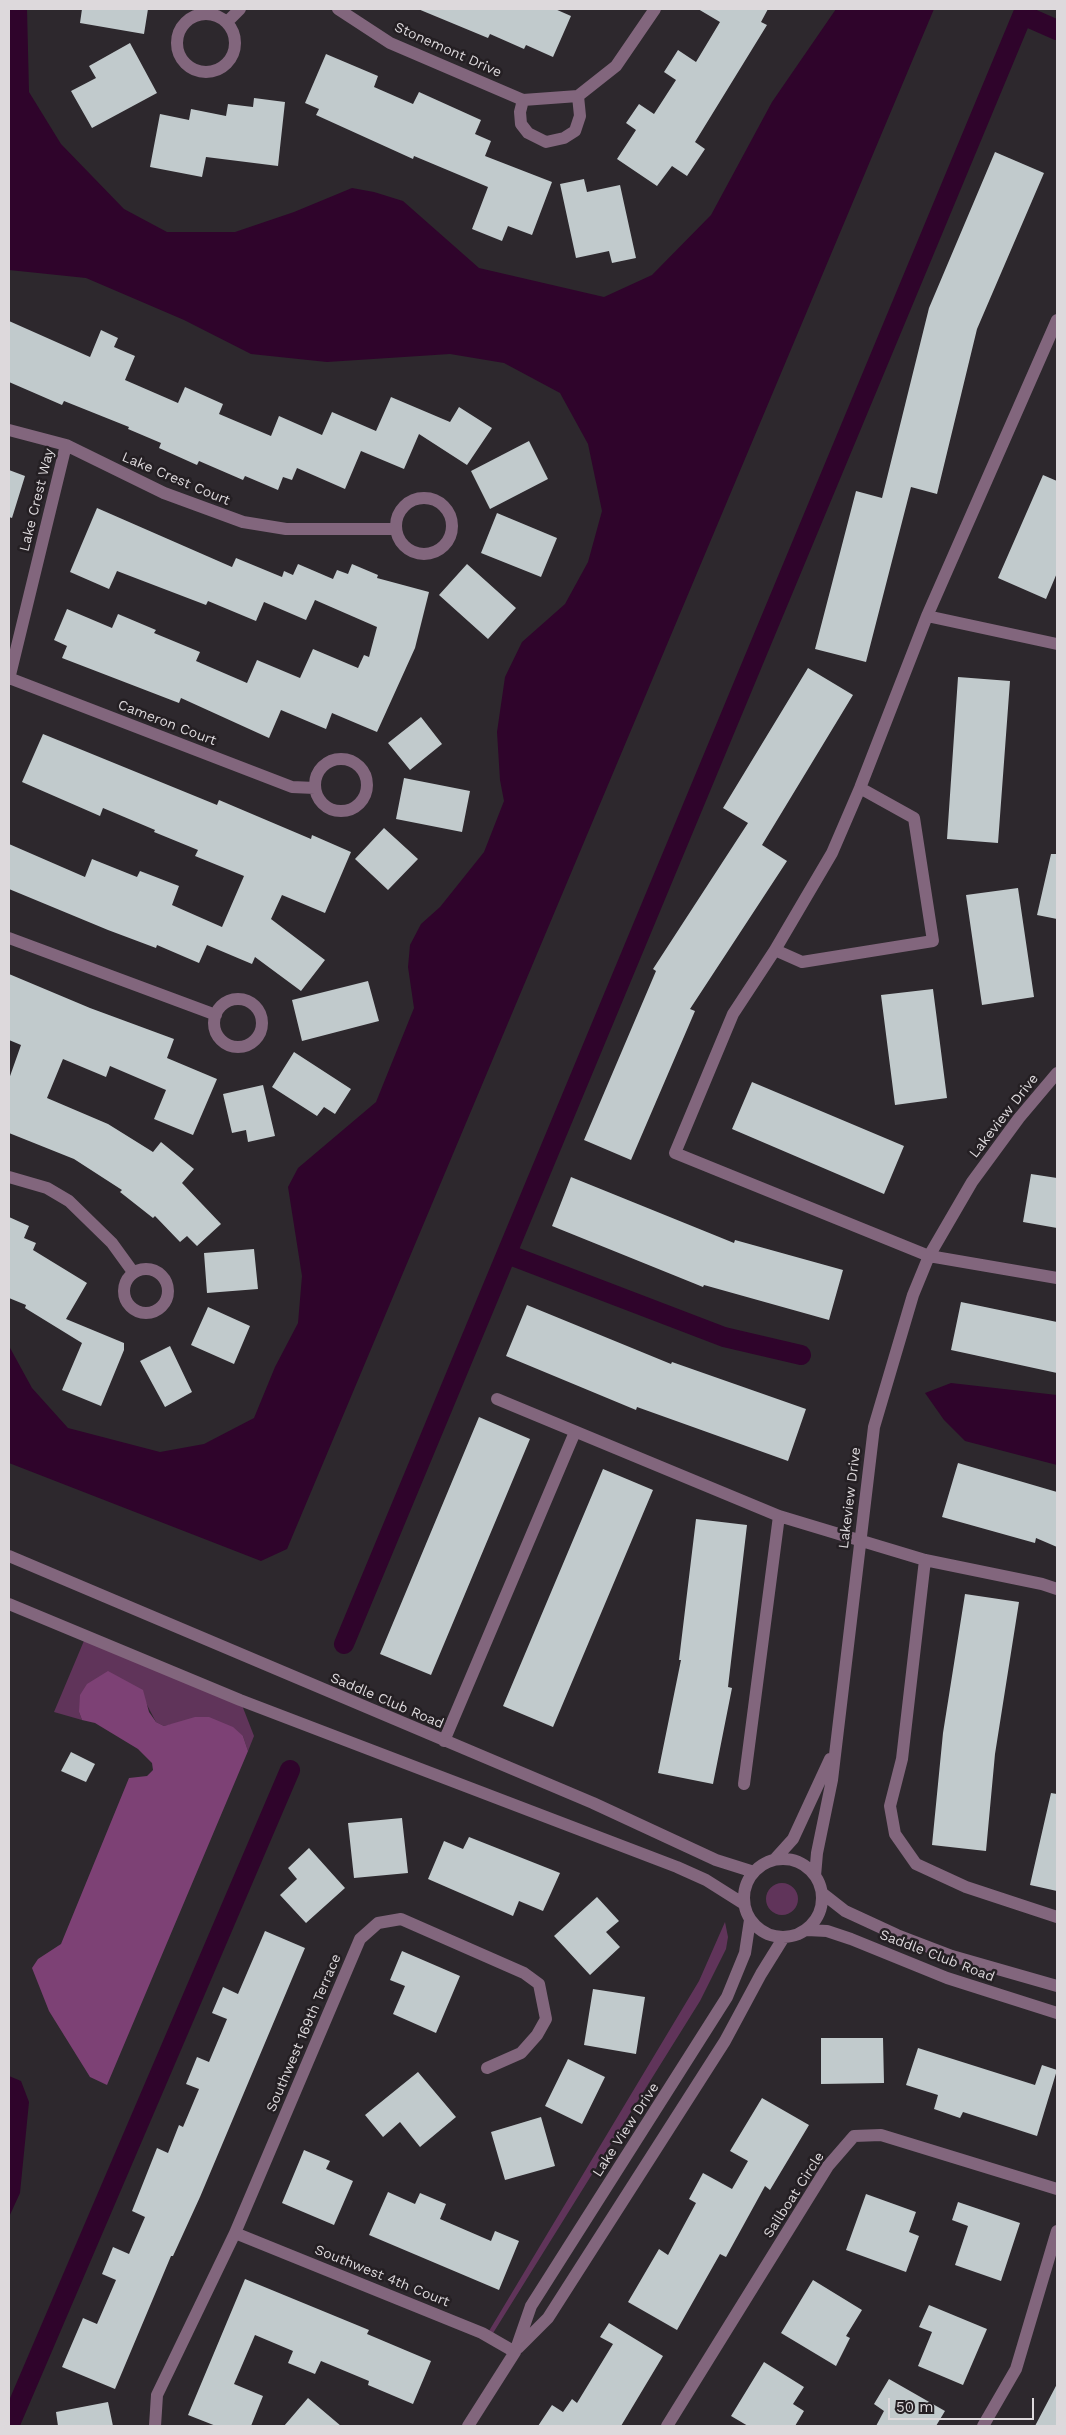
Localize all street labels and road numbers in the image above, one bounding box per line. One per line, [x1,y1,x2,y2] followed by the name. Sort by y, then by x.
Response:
[392,19,504,81] street label: Stonemont Drive
[16,447,58,553] street label: Lake Crest Way
[119,449,233,509] street label: Lake Crest Court
[115,697,219,749] street label: Cameron Court
[966,1071,1042,1161] street label: Lakeview Drive
[835,1446,865,1550] street label: Lakeview Drive
[328,1669,446,1733] street label: Saddle Club Road
[877,1926,997,1986] street label: Saddle Club Road
[263,1951,345,2115] street label: Southwest 169th Terrace
[589,2080,663,2180] street label: Lake View Drive
[760,2149,828,2241] street label: Sailboat Circle
[312,2241,452,2311] street label: Southwest 4th Court

